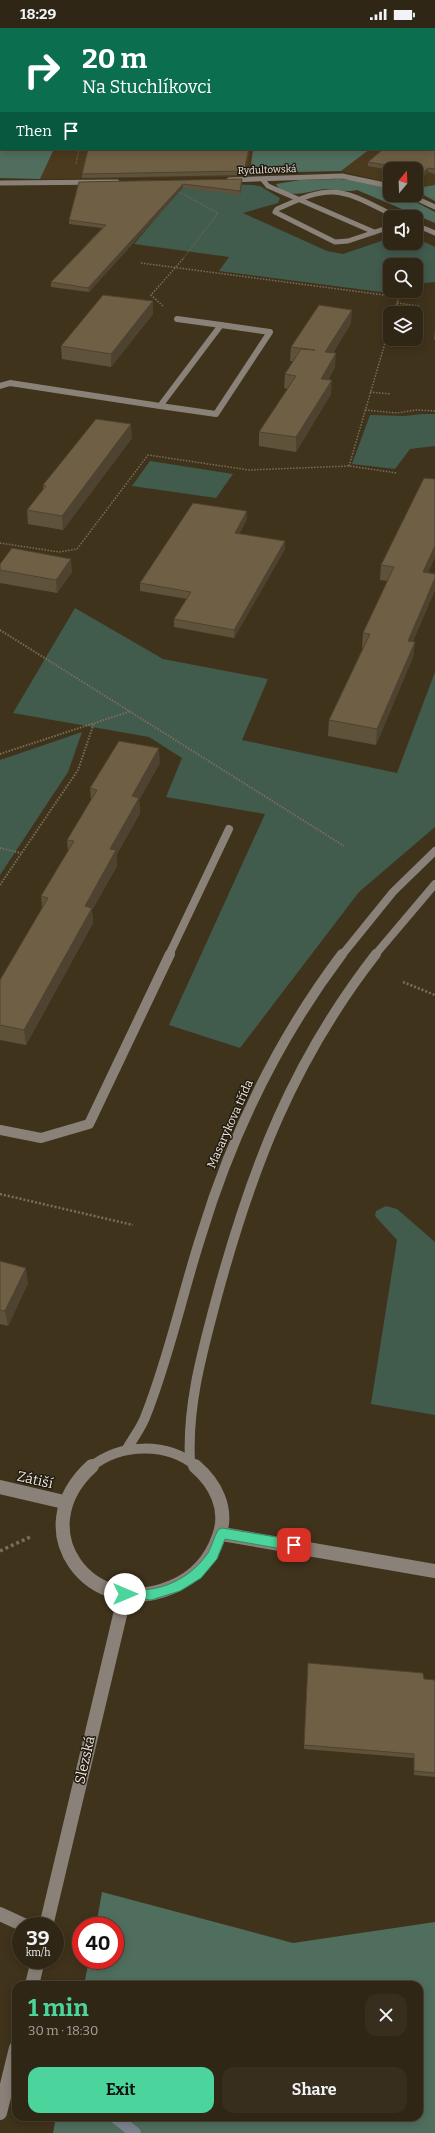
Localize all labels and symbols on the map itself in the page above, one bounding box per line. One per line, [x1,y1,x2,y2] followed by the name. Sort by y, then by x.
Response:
[383,162,423,202] north arrow
[237,163,297,177] street label: Rydultowská
[204,1077,256,1171] street label: Masarykova třída
[15,1468,56,1493] street label: Zátiší
[277,1528,311,1562] pin
[104,1573,146,1615] position arrow
[71,1734,99,1786] street label: Slezská
[72,1917,124,1969] speed limit sign: 40

